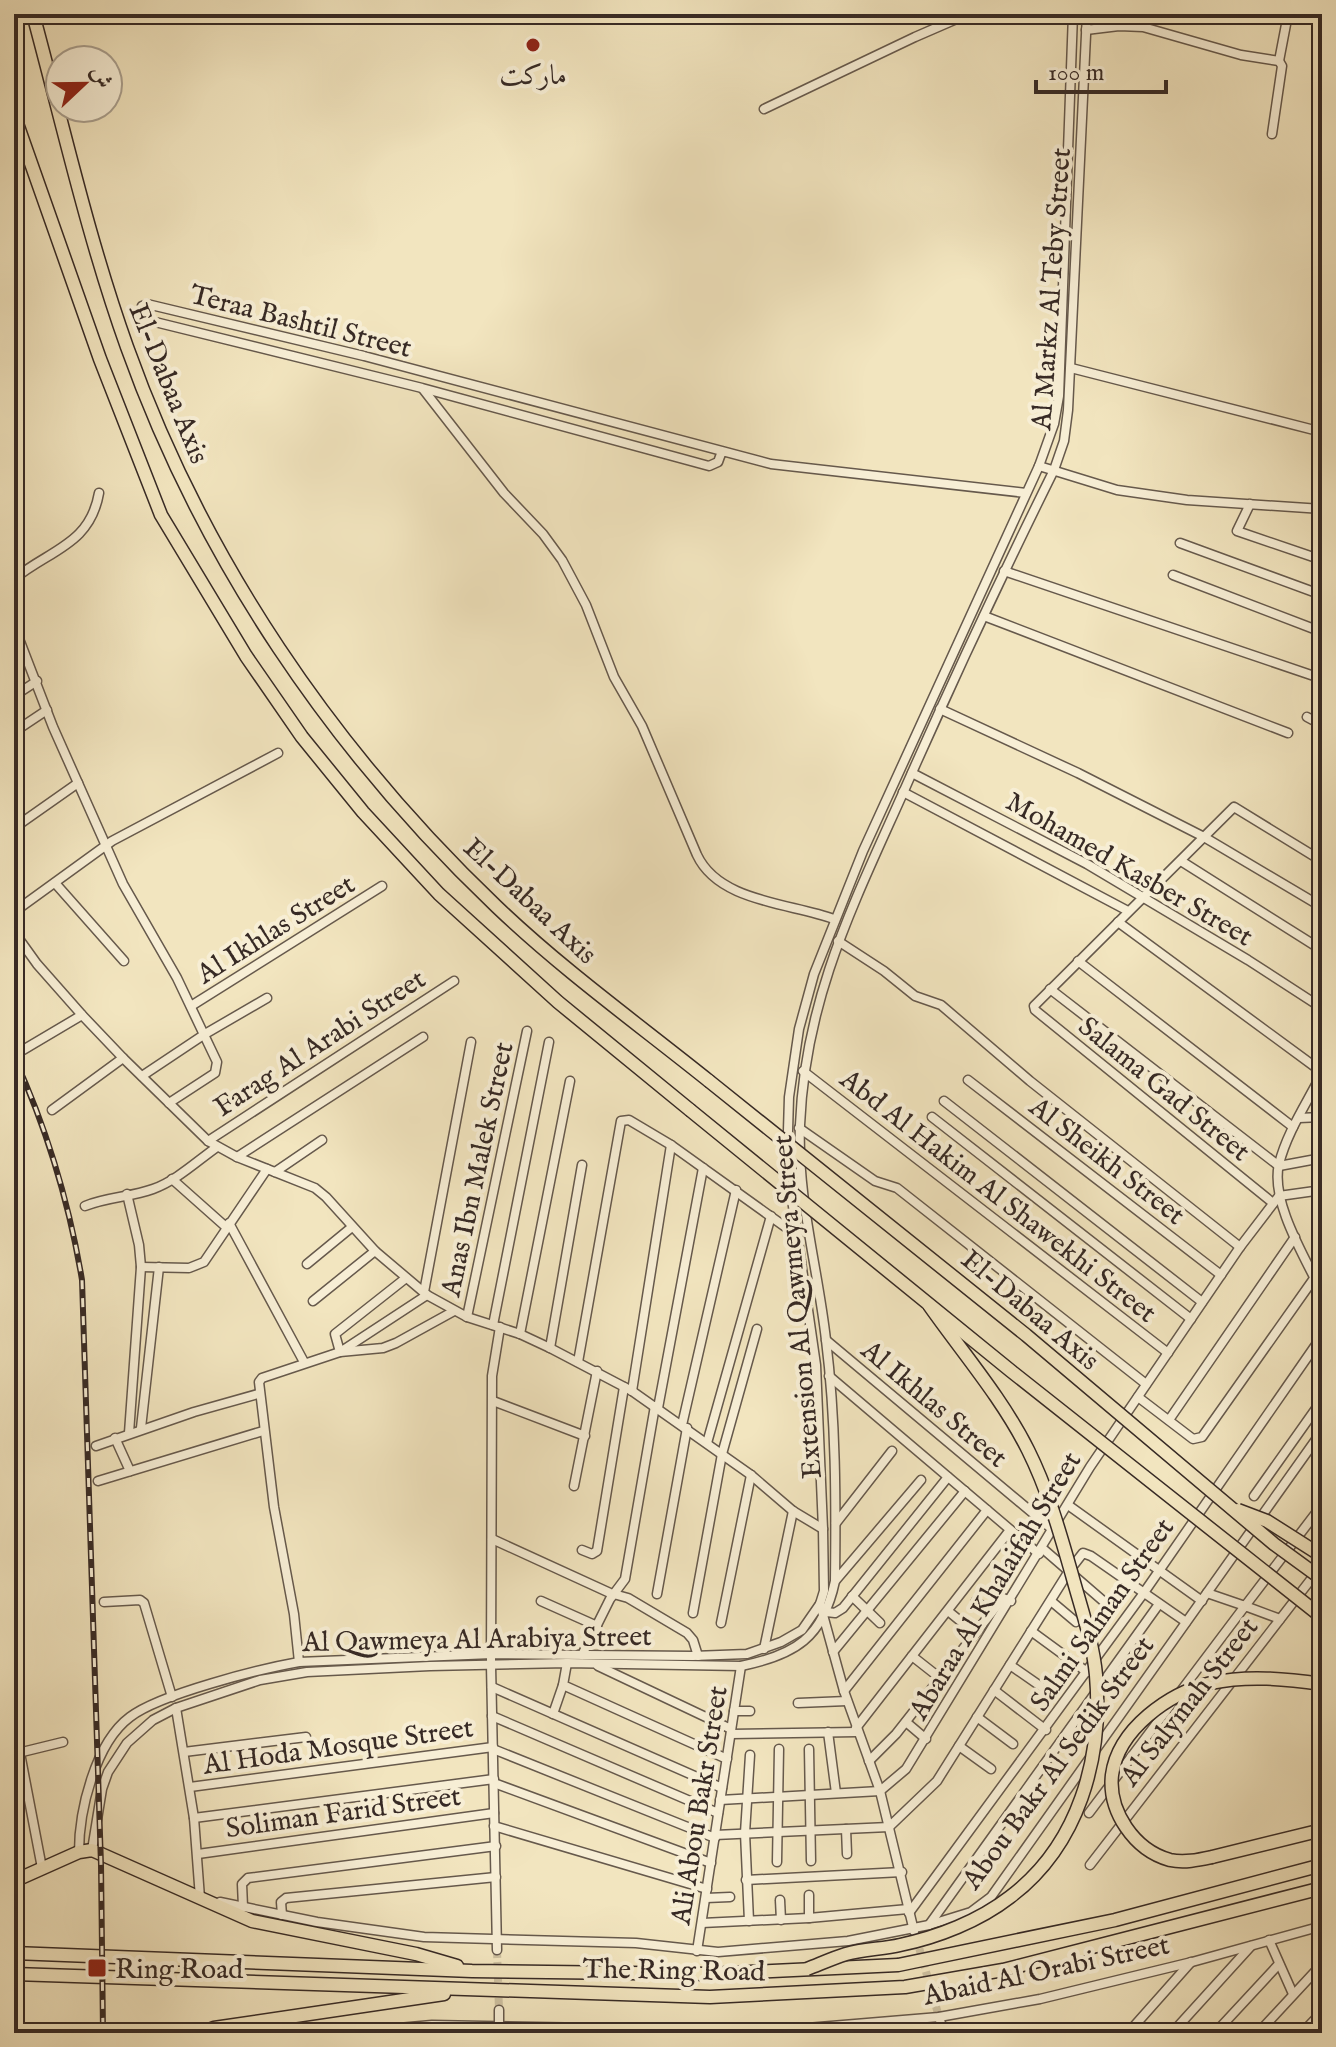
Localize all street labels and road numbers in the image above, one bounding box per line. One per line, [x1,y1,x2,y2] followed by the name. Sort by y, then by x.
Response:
[1025,146,1080,433] street label: Al Markz Al Teby Street
[186,278,415,367] street label: Teraa Bashtil Street
[120,299,216,469] street label: El-Dabaa Axis
[999,785,1259,955] street label: Mohamed Kasber Street
[455,831,603,973] street label: El-Dabaa Axis
[190,867,362,993] street label: Al Ikhlas Street
[208,962,433,1126] street label: Farag Al Arabi Street
[1070,1010,1257,1170] street label: Salama Gad Street
[434,1039,523,1301] street label: Anas Ibn Malek Street
[831,1062,1163,1332] street label: Abd Al Hakim Al Shawekhi Street
[1021,1090,1192,1234] street label: Al Sheikh Street
[766,1133,831,1480] street label: Extension Al Qawmeya Street
[953,1243,1106,1379] street label: El-Dabaa Axis
[852,1333,1014,1476] street label: Al Ikhlas Street
[902,1446,1090,1728] street label: Abaraa Al Khalaifah Street
[1023,1512,1183,1719] street label: Salmi Salman Street
[1113,1611,1267,1795] street label: Al Salymah Street
[301,1620,652,1661] street label: Al Qawmeya Al Arabiya Street
[955,1630,1163,1898] street label: Abou Bakr Al Sedik Street
[664,1683,737,1928] street label: Ali Abou Bakr Street
[200,1711,476,1784] street label: Al Hoda Mosque Street
[224,1780,463,1847] street label: Soliman Farid Street
[919,1928,1173,2015] street label: Abaid Al Orabi Street
[582,1952,766,1991] street label: The Ring Road

